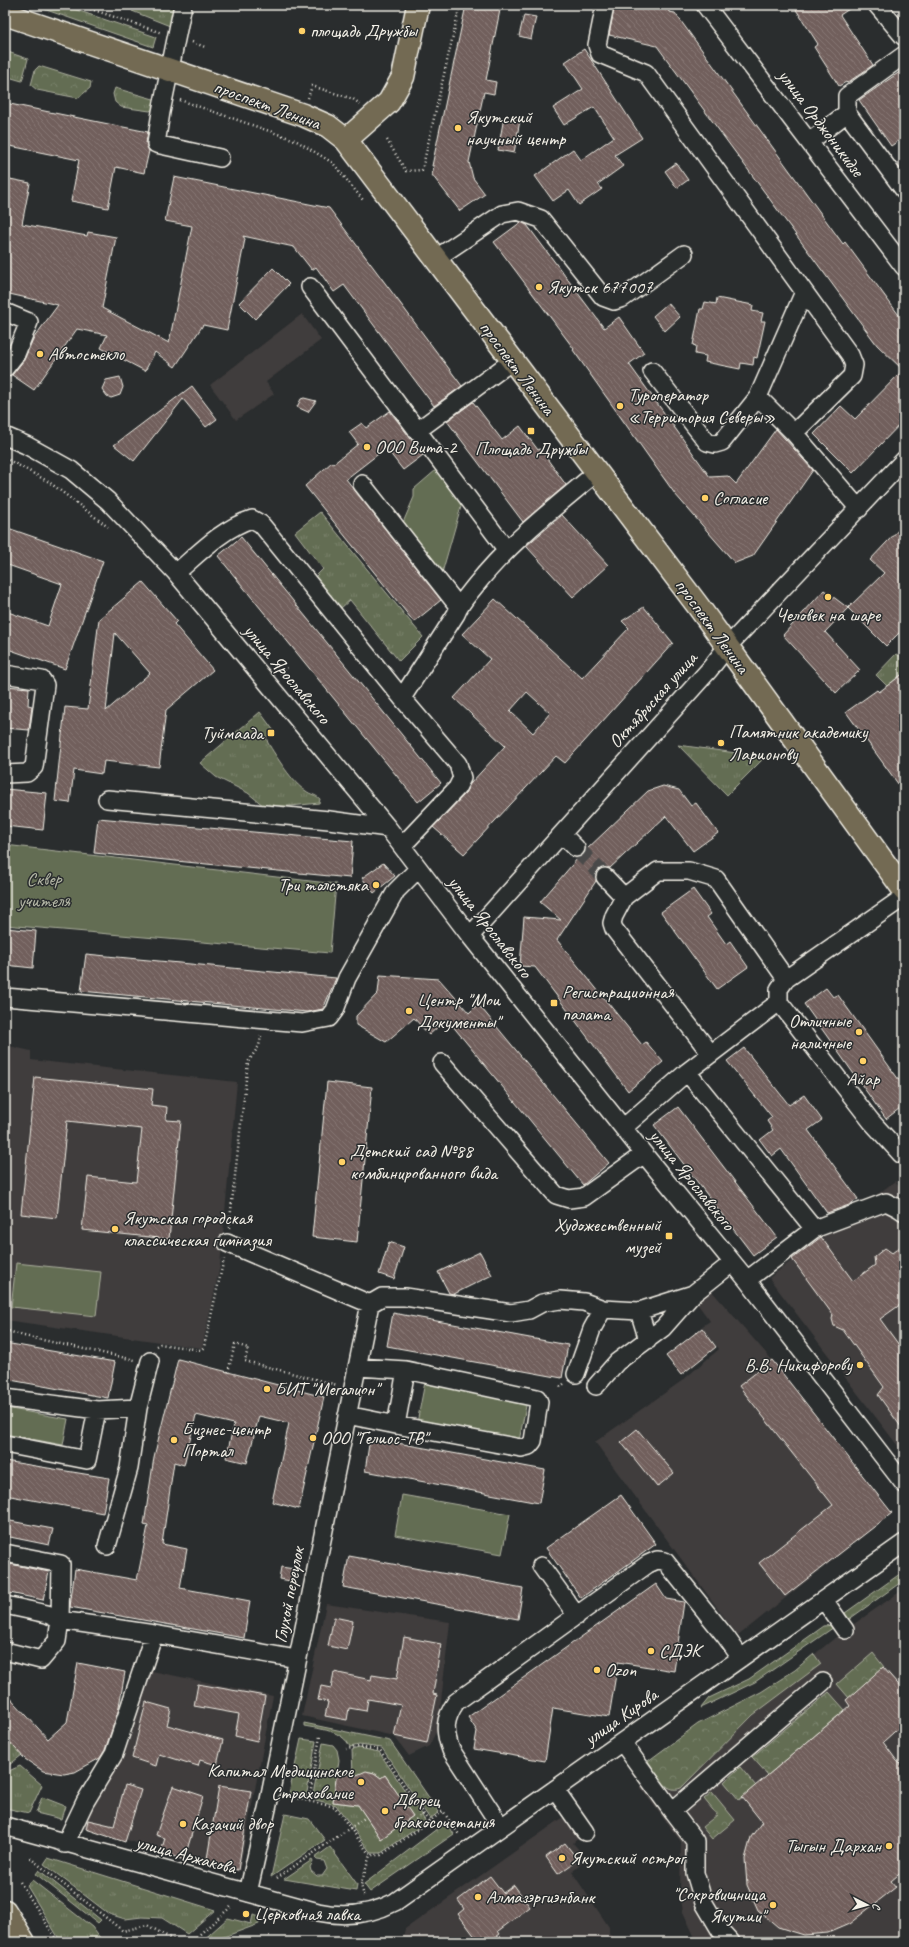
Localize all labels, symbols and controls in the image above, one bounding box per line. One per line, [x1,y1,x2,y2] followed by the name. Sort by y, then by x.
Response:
[310,19,419,43] place label: площадь Дружбы
[297,26,307,36] marker: площадь Дружбы
[772,64,870,183] street label: улица Орджоникидзе
[210,75,325,136] street label: проспект Ленина
[466,105,566,151] place label: Якутский научный центр
[453,123,463,133] marker: Якутский научный центр
[547,275,654,299] place label: Якутск 677007
[534,282,544,292] marker: Якутск 677007
[474,316,561,421] street label: проспект Ленина
[48,342,126,366] place label: Автостекло
[35,349,45,359] marker: Автостекло
[628,383,775,429] place label: Туроператор «Территория Северы»
[615,401,625,411] marker: Туроператор «Территория Северы»
[526,426,536,436] marker: Площадь Дружбы
[375,435,458,459] place label: ООО Вита-2
[475,437,589,461] place label: Площадь Дружбы
[362,442,372,452] marker: ООО Вита-2
[713,486,769,510] place label: Согласие
[700,493,710,503] marker: Согласие
[670,574,755,679] street label: проспект Ленина
[823,592,833,602] marker: Человек на шаре
[776,603,882,627] place label: Человек на шаре
[238,618,337,730] street label: улица Ярославского
[603,645,704,753] street label: Октябрьская улица
[729,720,869,766] place label: Памятник академику Ларионову
[202,721,265,745] place label: Туймаада
[266,728,276,738] marker: Туймаада
[716,738,726,748] marker: Памятник академику Ларионову
[17,867,71,913] park label: Сквер учителя
[442,870,538,984] street label: улица Ярославского
[278,873,370,897] place label: Три толстяка
[371,880,381,890] marker: Три толстяка
[562,980,675,1026] place label: Регистрационная палата
[417,988,503,1034] place label: Центр "Мои Документы"
[549,998,559,1008] marker: Регистрационная палата
[404,1006,414,1016] marker: Центр "Мои Документы"
[789,1009,853,1055] place label: Отличные наличные
[854,1027,864,1037] marker: Отличные наличные
[858,1056,868,1066] marker: Айар
[847,1067,880,1091] place label: Айар
[643,1124,741,1236] street label: улица Ярославского
[350,1139,499,1185] place label: Детский сад №88 комбинированного вида
[337,1157,347,1167] marker: Детский сад №88 комбинированного вида
[123,1206,272,1252] place label: Якутская городская классическая гимназия
[554,1213,662,1259] place label: Художественный музей
[110,1224,120,1234] marker: Якутская городская классическая гимназия
[664,1231,674,1241] marker: Художественный музей
[745,1353,854,1377] place label: В.В. Никифорову
[855,1360,865,1370] marker: В.В. Никифорову
[275,1377,382,1401] place label: БИТ "Мегалион"
[262,1384,272,1394] marker: БИТ "Мегалион"
[182,1417,271,1463] place label: Бизнес-центр Портал
[321,1426,431,1450] place label: ООО "Гелиос-ТВ"
[308,1433,318,1443] marker: ООО "Гелиос-ТВ"
[169,1435,179,1445] marker: Бизнес-центр Портал
[268,1543,310,1645] street label: Глухой переулок
[659,1639,704,1663] place label: СДЭК
[646,1646,656,1656] marker: СДЭК
[605,1658,637,1682] place label: Ozon
[592,1665,602,1675] marker: Ozon
[579,1682,664,1751] street label: улица Кирова
[207,1759,355,1805] place label: Капитал Медицинское Страхование
[356,1777,366,1787] marker: Капитал Медицинское Страхование
[393,1788,495,1834] place label: Дворец бракосочетания
[380,1806,390,1816] marker: Дворец бракосочетания
[191,1812,275,1836] place label: Казачий двор
[178,1819,188,1829] marker: Казачий двор
[132,1830,241,1880] street label: улица Аржакова
[786,1834,882,1858] place label: Тыгын Дархан
[884,1841,894,1851] marker: Тыгын Дархан
[570,1846,688,1870] place label: Якутский острог
[557,1853,567,1863] marker: Якутский острог
[673,1882,768,1928] place label: "Сокровищница Якутии"
[486,1885,596,1909] place label: Алмазэргиэнбанк
[847,1885,887,1925] north arrow
[473,1892,483,1902] marker: Алмазэргиэнбанк
[768,1900,778,1910] marker: "Сокровищница Якутии"
[254,1902,362,1926] place label: Церковная лавка
[870,1903,884,1911] text: С
[241,1909,251,1919] marker: Церковная лавка

